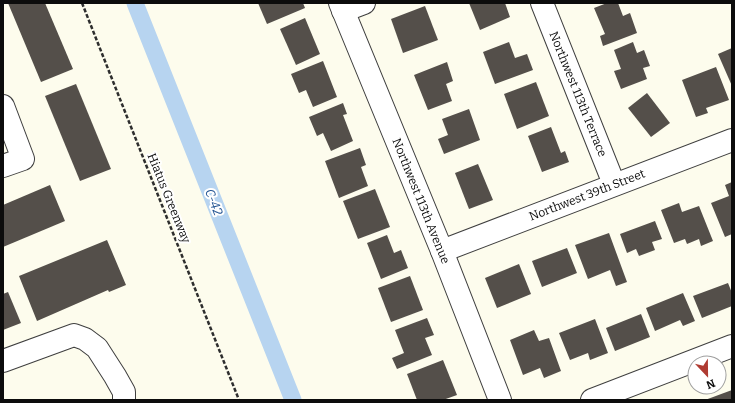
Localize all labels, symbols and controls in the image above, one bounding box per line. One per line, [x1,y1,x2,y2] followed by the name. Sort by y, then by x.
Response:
[546,29,610,159] street label: Northwest 113th Terrace
[389,136,453,266] street label: Northwest 113th Avenue
[145,151,194,246] street label: Hiatus Greenway
[527,166,648,224] street label: Northwest 39th Street
[202,187,226,217] water label: C-42
[687,355,727,395] north arrow
[704,376,717,392] text: N

